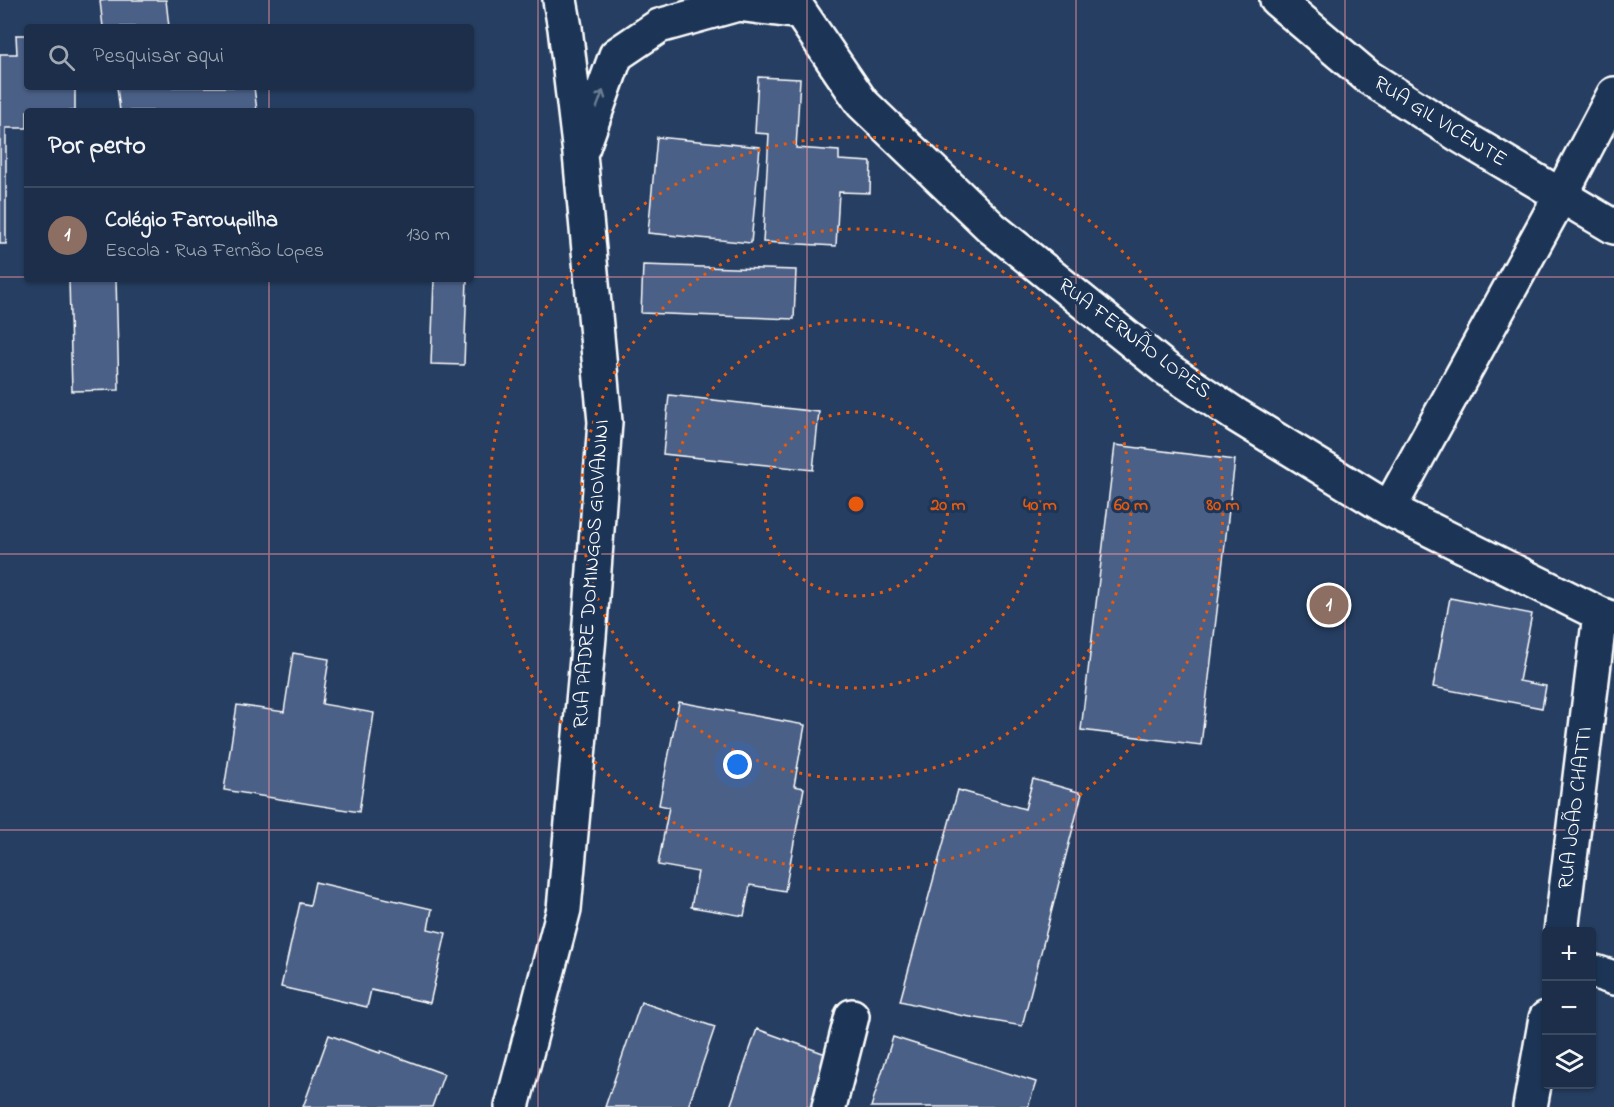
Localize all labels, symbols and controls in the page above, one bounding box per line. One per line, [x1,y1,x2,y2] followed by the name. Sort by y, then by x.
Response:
[24,24,474,90] search box
[45,41,78,74] icon: search
[93,41,224,73] text: Pesquisar aqui
[1368,69,1512,175] street label: RUA GIL VICENTE
[596,90,607,109] one-way arrow
[48,128,146,166] text: Por perto
[105,205,278,237] text: Colégio Farroupilha
[64,221,71,250] text: 1
[406,221,450,250] text: 130 m
[105,237,324,266] text: Escola · Rua Fernão Lopes
[1051,271,1217,407] street label: RUA FERNÃO LOPES
[566,418,618,730] street label: RUA PADRE DOMINGOS GIOVANINI
[929,493,966,519] text: 20 m
[1023,493,1057,519] text: 40 m
[1114,493,1148,519] text: 60 m
[1206,493,1240,519] text: 80 m
[846,494,866,514] centre of rings
[1310,582,1348,628] pin: 1
[1551,725,1601,891] street label: RUA JOÃO CHATTI
[723,750,752,779] your location
[1542,927,1596,1089] map controls
[1542,927,1596,981] button: +
[1542,981,1596,1035] button: −
[1542,1035,1596,1089] button: layers

